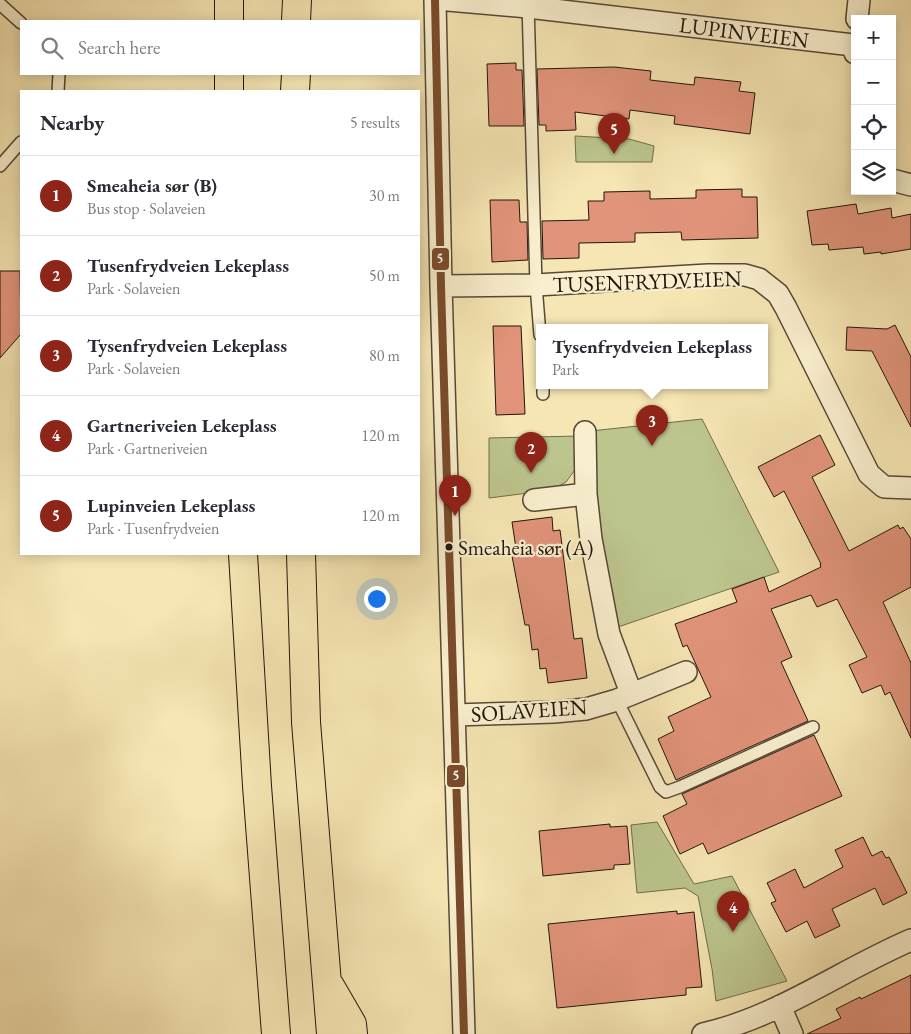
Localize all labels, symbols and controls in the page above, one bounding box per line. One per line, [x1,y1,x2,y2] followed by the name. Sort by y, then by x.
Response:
[677,10,811,55] street label: LUPINVEIEN
[851,15,896,195] map controls
[851,15,896,60] button: +
[20,20,420,75] search box
[38,34,66,62] icon: search
[78,35,160,60] text: Search here
[851,60,896,105] button: −
[851,105,896,150] button: locate
[40,109,104,136] text: Nearby
[350,112,400,133] text: 5 results
[598,113,630,154] pin: 5
[851,150,896,195] button: layers
[87,173,217,198] text: Smeaheia sør (B)
[52,185,60,206] text: 1
[369,185,400,206] text: 30 m
[87,198,206,219] text: Bus stop · Solaveien
[431,247,450,271] line badge: 5
[436,249,444,267] text: 5
[87,253,289,278] text: Tusenfrydveien Lekeplass
[552,264,743,299] street label: TUSENFRYDVEIEN
[52,265,60,286] text: 2
[369,265,400,286] text: 50 m
[87,278,180,299] text: Park · Solaveien
[536,324,768,389] popup
[87,333,287,358] text: Tysenfrydveien Lekeplass
[552,334,752,359] text: Tysenfrydveien Lekeplass
[52,345,60,366] text: 3
[369,345,400,366] text: 80 m
[87,358,180,379] text: Park · Solaveien
[552,359,579,380] text: Park
[636,405,668,446] pin: 3
[87,413,277,438] text: Gartneriveien Lekeplass
[52,425,60,446] text: 4
[361,425,400,446] text: 120 m
[515,432,547,473] pin: 2
[87,438,208,459] text: Park · Gartneriveien
[439,475,471,516] pin: 1
[87,493,255,518] text: Lupinveien Lekeplass
[52,505,60,526] text: 5
[361,505,400,526] text: 120 m
[87,518,219,539] text: Park · Tusenfrydveien
[458,534,593,561] place label: Smeaheia sør (A)
[444,542,454,552] marker: Smeaheia sør (A)
[364,586,390,612] your location
[470,692,589,729] street label: SOLAVEIEN
[446,764,466,788] line badge: 5
[452,766,460,784] text: 5
[717,891,749,932] pin: 4

